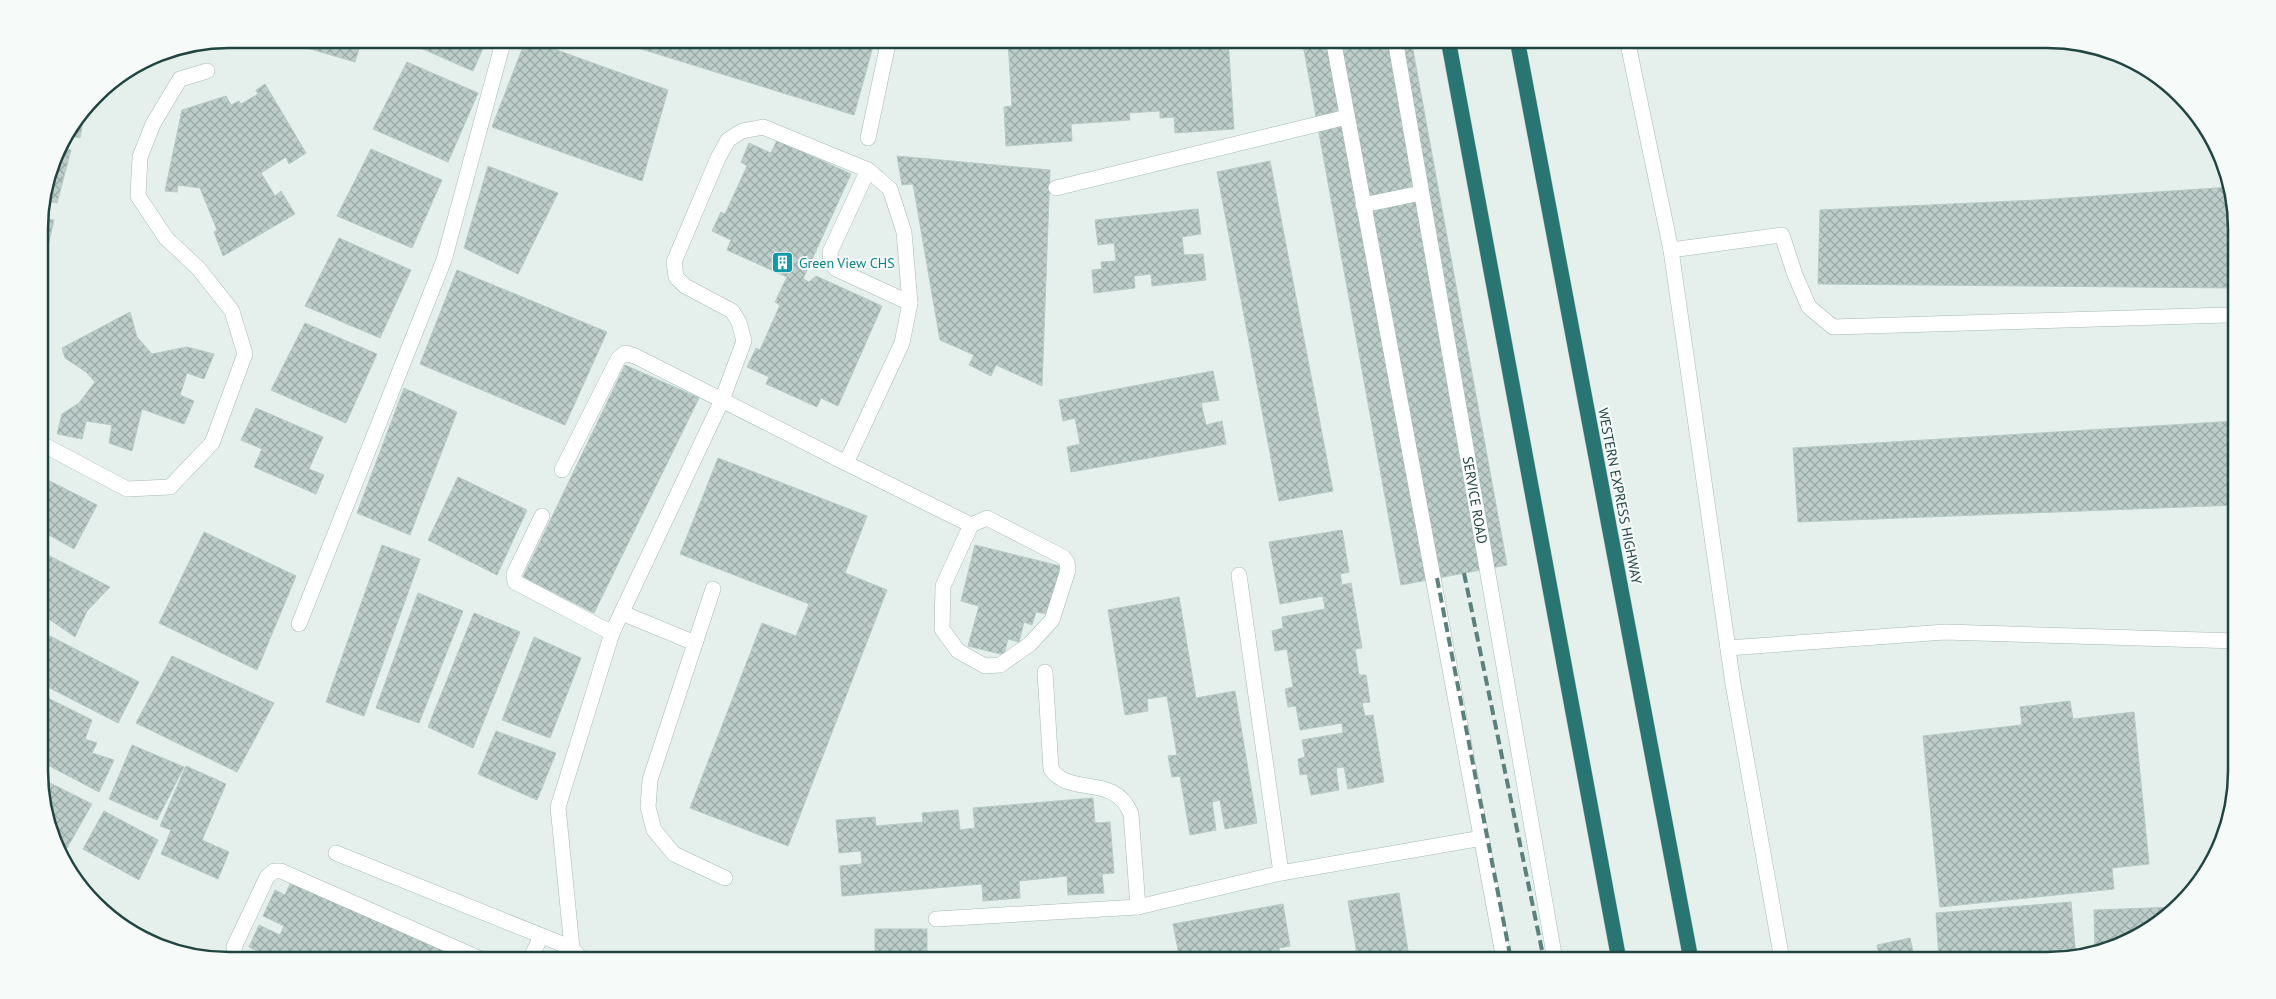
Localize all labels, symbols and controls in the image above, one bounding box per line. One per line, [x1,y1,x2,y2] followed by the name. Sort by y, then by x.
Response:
[771,251,795,275] building icon: Green View CHS
[799,254,895,272] place label: Green View CHS
[1594,406,1646,586] street label: WESTERN EXPRESS HIGHWAY
[1459,455,1492,545] street label: SERVICE ROAD

